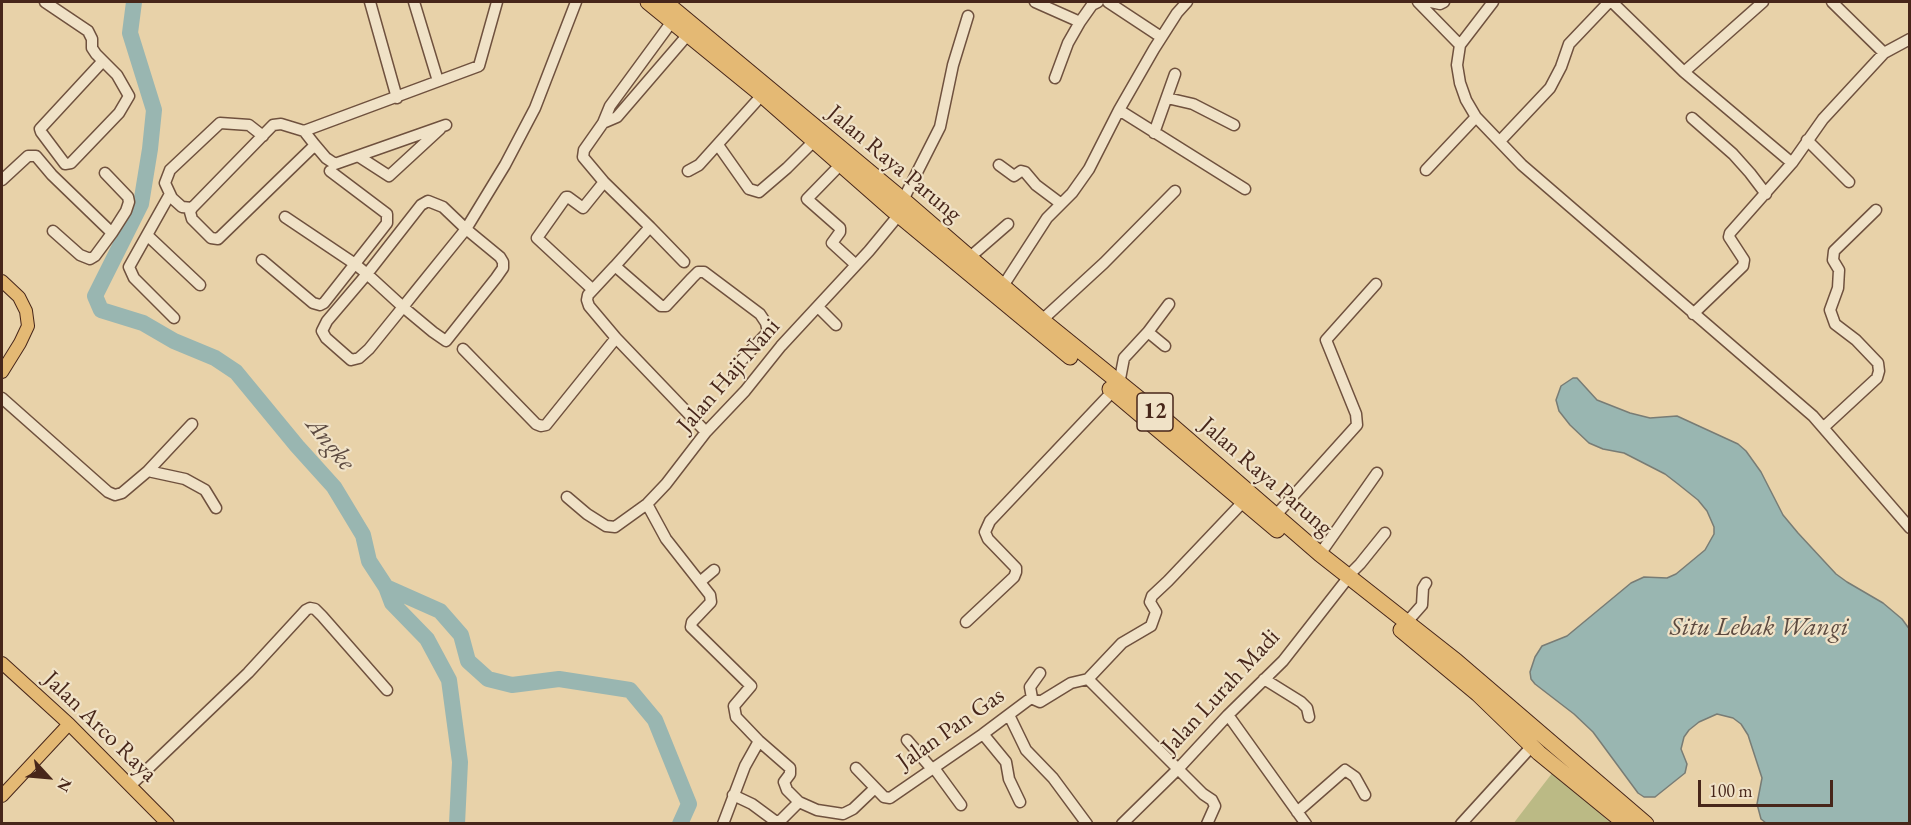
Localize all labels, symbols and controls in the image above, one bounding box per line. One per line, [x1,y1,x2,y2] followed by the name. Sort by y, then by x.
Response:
[821,99,967,229] street label: Jalan Raya Parung
[671,313,787,439] street label: Jalan Haji Nani
[1137,393,1173,431] road number: 12
[299,410,361,478] water label: Angke
[1194,411,1338,543] street label: Jalan Raya Parung
[1670,612,1848,644] water label: Situ Lebak Wangi
[1156,623,1286,761] street label: Jalan Lurah Madi
[37,665,163,789] street label: Jalan Arco Raya
[892,682,1010,776] street label: Jalan Pan Gas
[18,747,78,807] north arrow
[1701,768,1836,806] scale bar
[52,775,77,796] text: N
[1709,779,1753,802] text: 100 m

